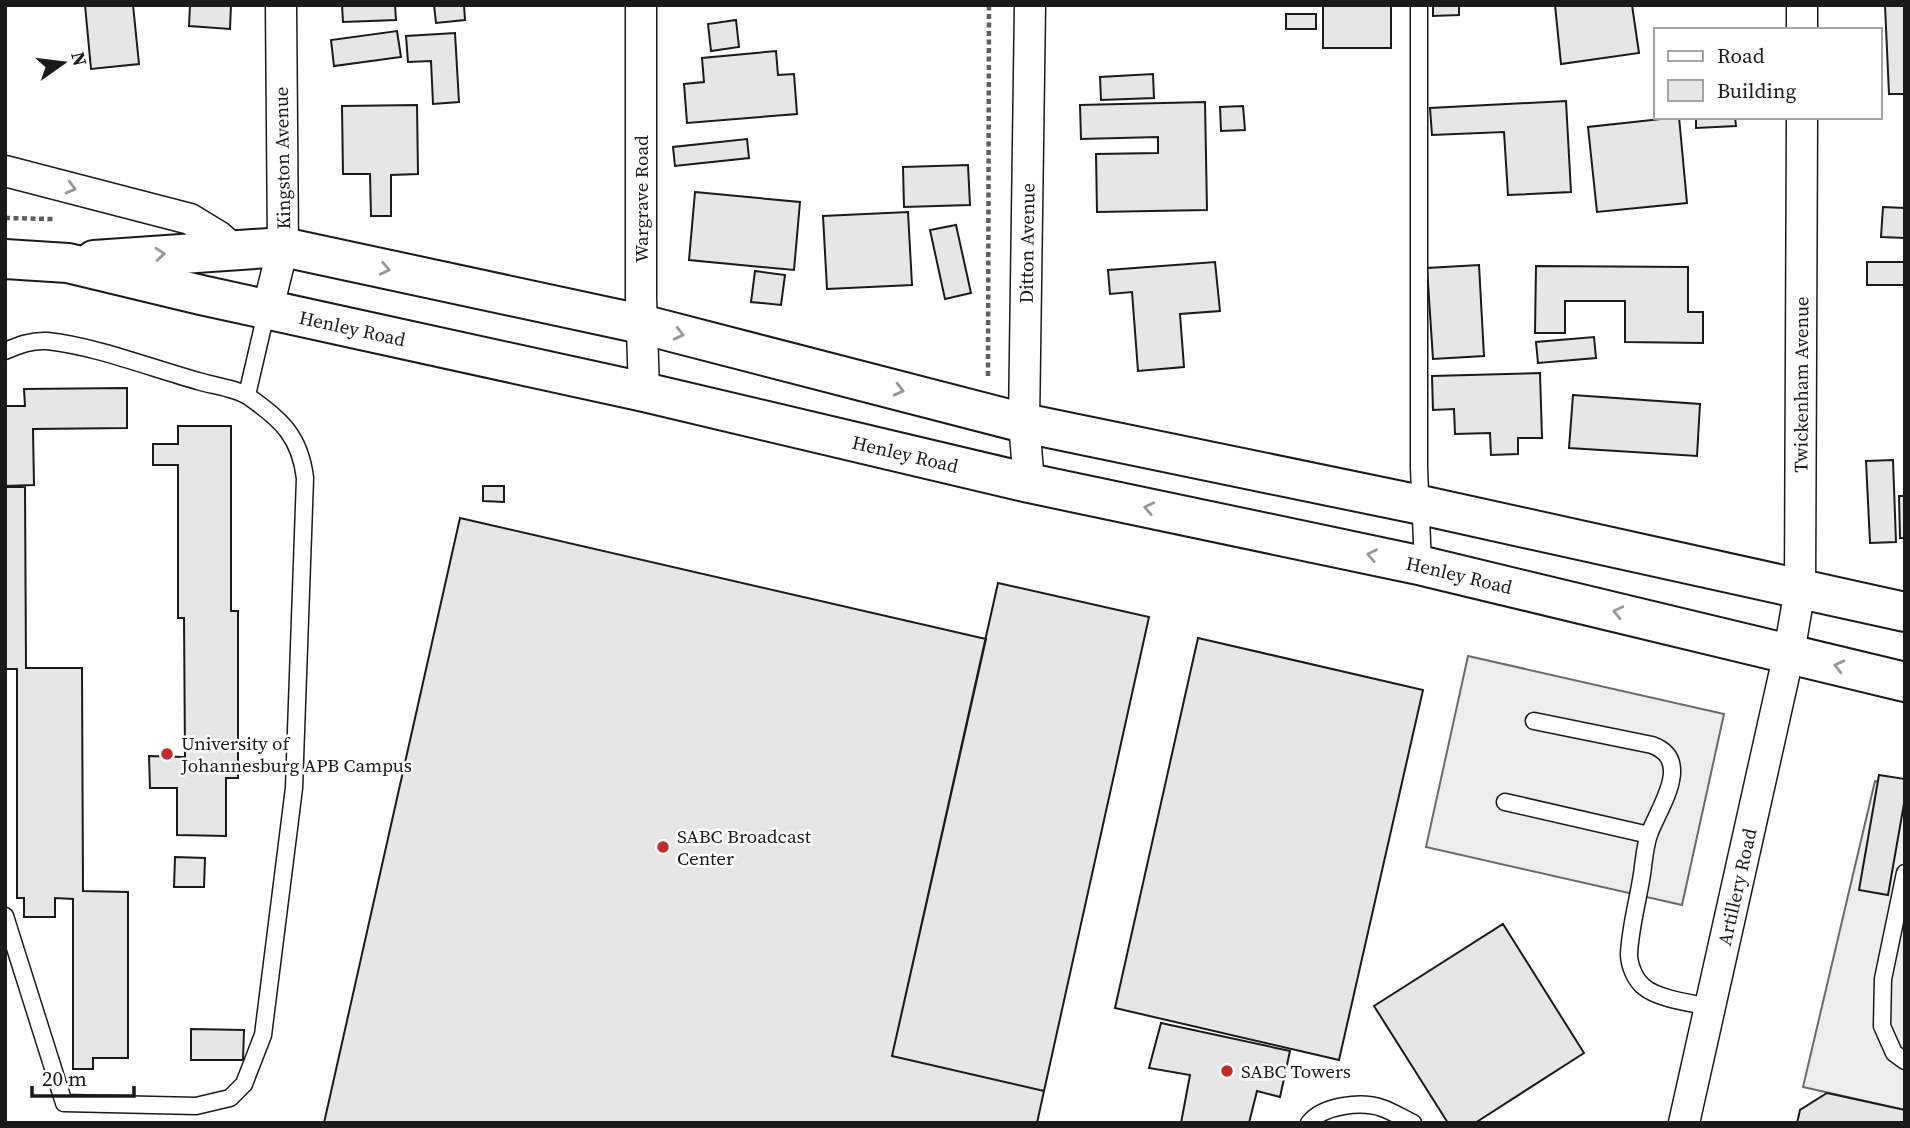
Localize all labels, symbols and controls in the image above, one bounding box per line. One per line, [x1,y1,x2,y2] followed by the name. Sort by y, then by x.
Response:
[28,28,98,98] north arrow
[1654,28,1882,119] legend
[1717,41,1765,70] text: Road
[65,49,94,69] text: N
[1717,76,1796,105] text: Building
[268,86,296,230] street label: Kingston Avenue
[628,135,654,263] street label: Wargrave Road
[65,180,77,195] one-way arrow
[1013,183,1040,304] street label: Ditton Avenue
[155,247,166,262] one-way arrow
[379,260,391,275] one-way arrow
[1787,296,1814,473] street label: Twickenham Avenue
[297,304,408,352] street label: Henley Road
[673,326,685,340] one-way arrow
[893,382,905,397] one-way arrow
[850,429,961,479] street label: Henley Road
[1143,502,1155,516] one-way arrow
[1366,549,1378,564] one-way arrow
[1404,550,1515,600] street label: Henley Road
[1612,606,1624,620] one-way arrow
[1833,660,1845,674] one-way arrow
[180,730,412,778] place label: University of Johannesburg APB Campus
[159,746,175,762] marker: University of Johannesburg APB Campus
[677,823,812,871] place label: SABC Broadcast Center
[1711,825,1763,948] street label: Artillery Road
[655,839,671,855] marker: SABC Broadcast Center
[32,1054,133,1098] scale bar
[1241,1058,1351,1084] place label: SABC Towers
[1219,1063,1235,1079] marker: SABC Towers
[42,1064,87,1093] text: 20 m

